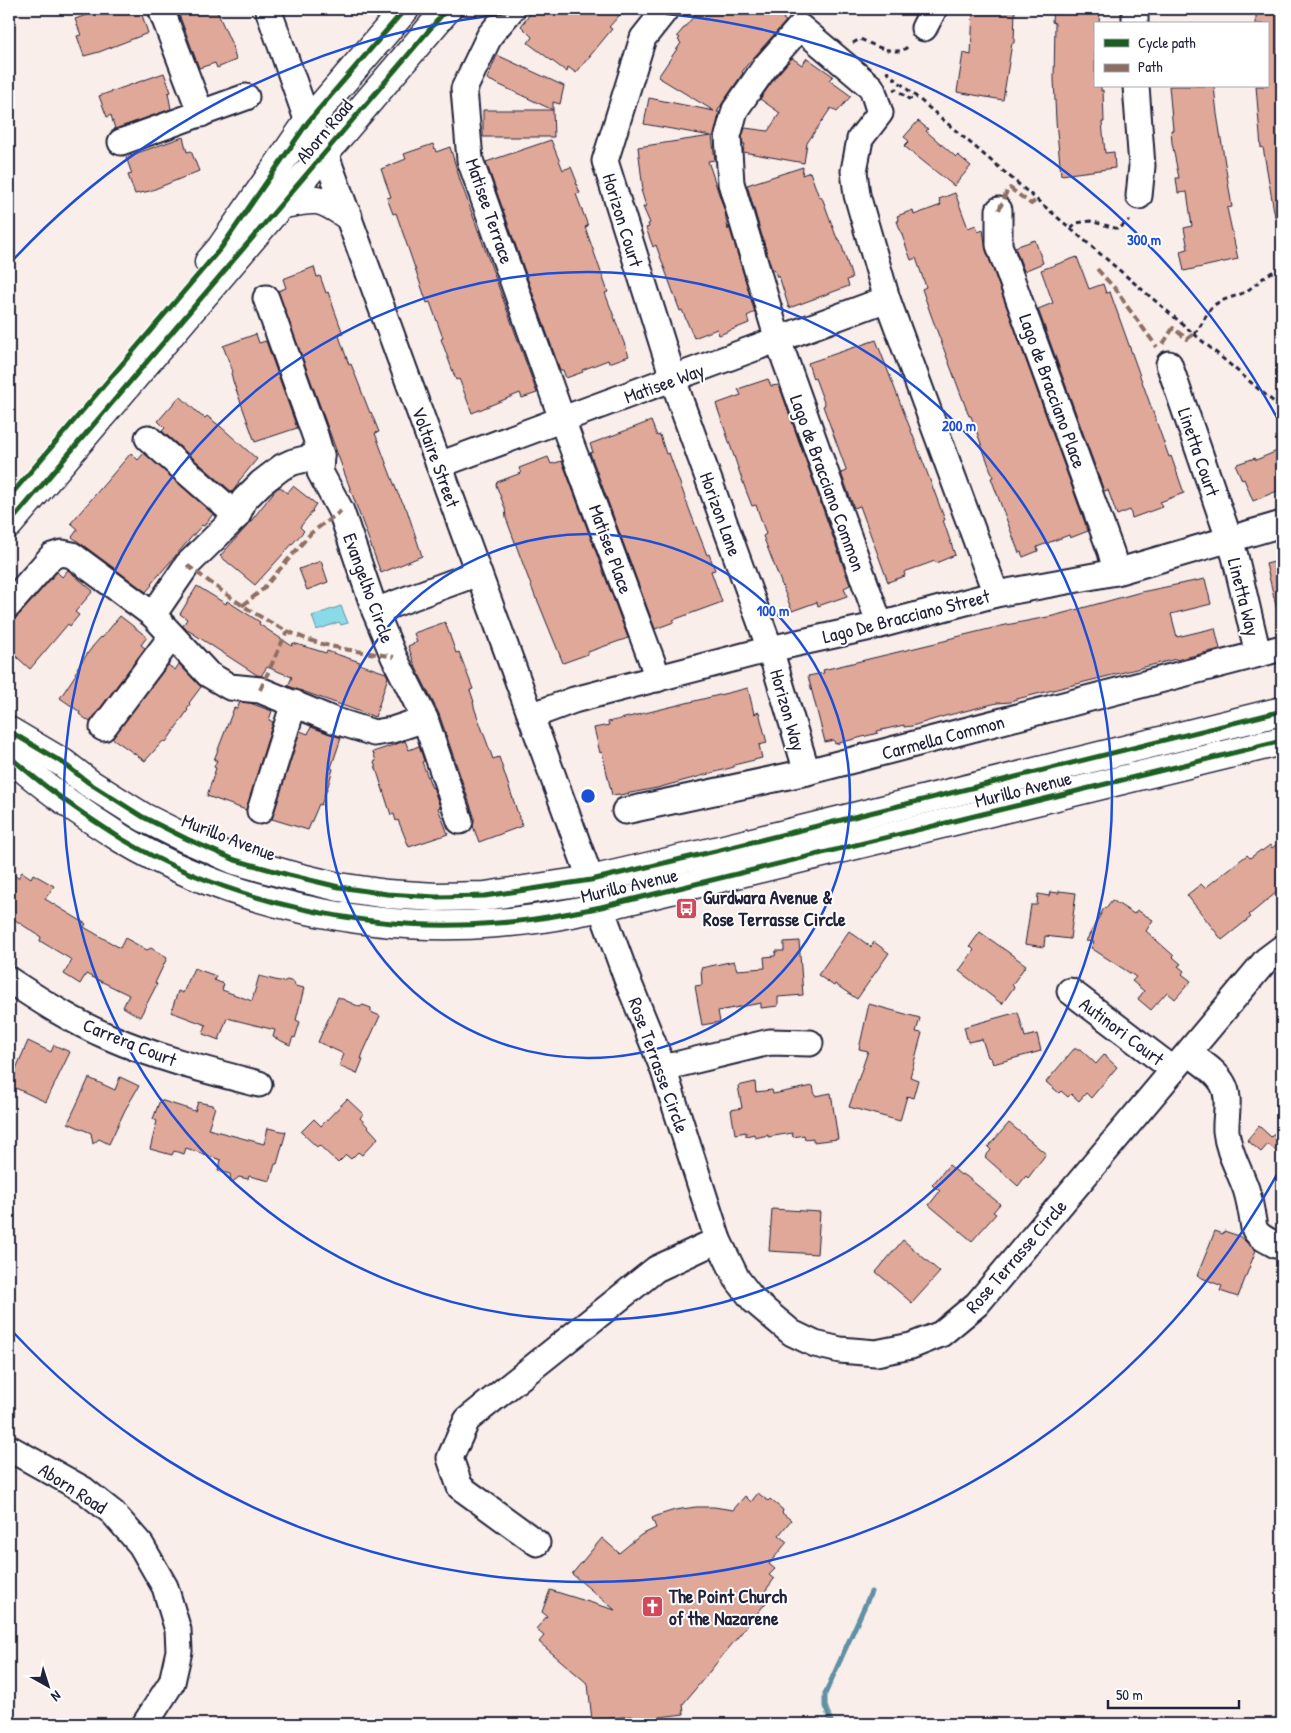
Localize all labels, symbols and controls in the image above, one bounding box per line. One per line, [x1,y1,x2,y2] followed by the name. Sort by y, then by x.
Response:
[1094,22,1268,88] legend
[1138,32,1196,53] text: Cycle path
[1138,56,1163,77] text: Path
[290,93,359,169] street label: Aborn Road
[460,155,520,268] street label: Matisee Terrace
[596,170,650,270] street label: Horizon Court
[1127,229,1161,250] text: 300 m
[1013,310,1093,472] street label: Lago de Bracciano Place
[620,356,708,410] street label: Matisee Way
[784,391,872,575] street label: Lago de Bracciano Common
[406,403,466,511] street label: Voltaire Street
[1172,404,1226,500] street label: Linetta Court
[942,415,976,436] text: 200 m
[694,468,748,560] street label: Horizon Lane
[583,501,639,598] street label: Matisee Place
[337,529,401,647] street label: Evangelho Circle
[1222,555,1266,639] street label: Linetta Way
[820,583,993,649] street label: Lago De Bracciano Street
[757,600,789,621] text: 100 m
[764,666,812,754] street label: Horizon Way
[879,708,1007,766] street label: Carmella Common
[972,764,1075,814] street label: Murillo Avenue
[579,787,597,805] centre of rings
[178,807,280,867] street label: Murillo Avenue
[578,861,681,909] street label: Murillo Avenue
[703,884,846,932] place label: Gurdwara Avenue & Rose Terrasse Circle
[675,896,699,920] bus stop icon: Gurdwara Avenue & Rose Terrasse Circle
[1074,991,1170,1072] street label: Autinori Court
[622,994,696,1137] street label: Rose Terrasse Circle
[79,1011,181,1073] street label: Carrera Court
[959,1193,1073,1318] street label: Rose Terrasse Circle
[34,1456,113,1520] street label: Aborn Road
[668,1583,787,1631] place label: The Point Church of the Nazarene
[641,1595,665,1619] church icon: The Point Church of the Nazarene
[22,1660,72,1710] north arrow
[1108,1678,1240,1710] scale bar
[1116,1684,1143,1705] text: 50 m
[47,1687,65,1707] text: N

